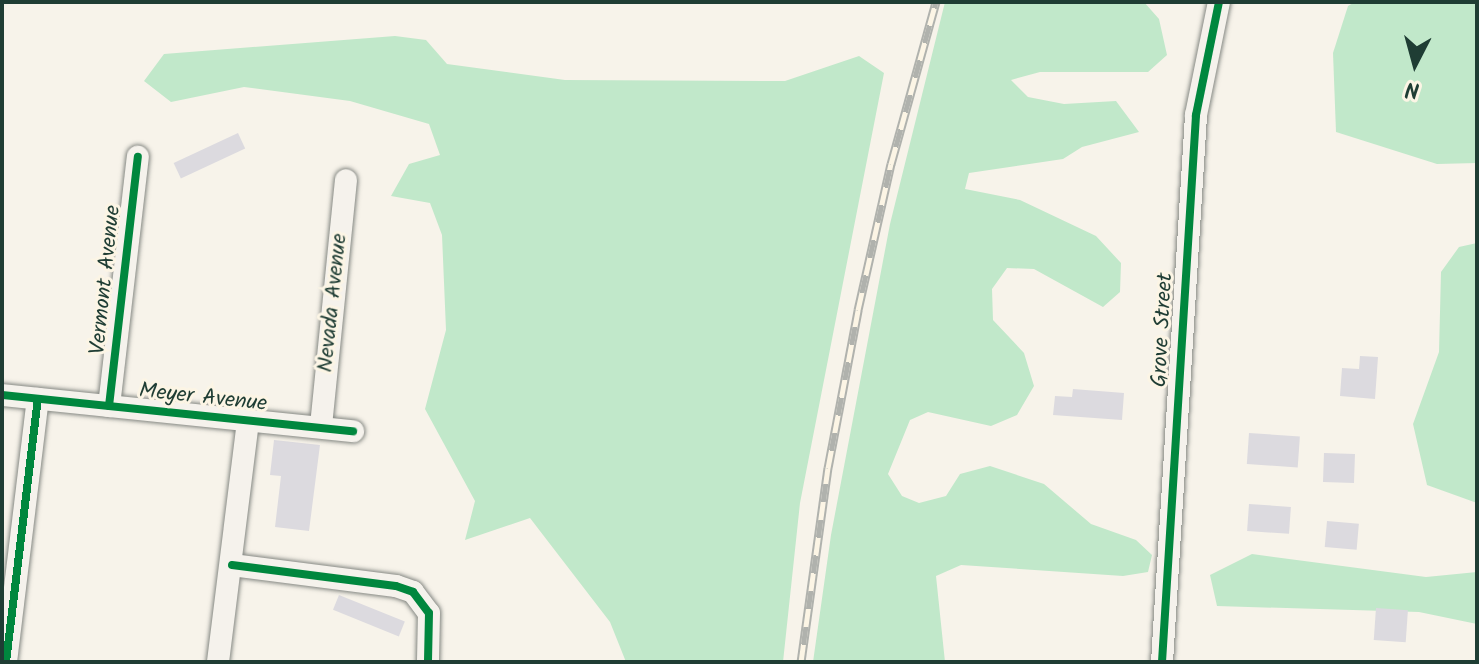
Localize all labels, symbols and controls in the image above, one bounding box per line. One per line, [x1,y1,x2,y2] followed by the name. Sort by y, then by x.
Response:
[1375,24,1455,104] north arrow
[1404,70,1421,106] text: N
[85,204,127,356] street label: Vermont Avenue
[313,232,353,374] street label: Nevada Avenue
[1147,272,1179,388] street label: Grove Street
[138,378,268,418] street label: Meyer Avenue

